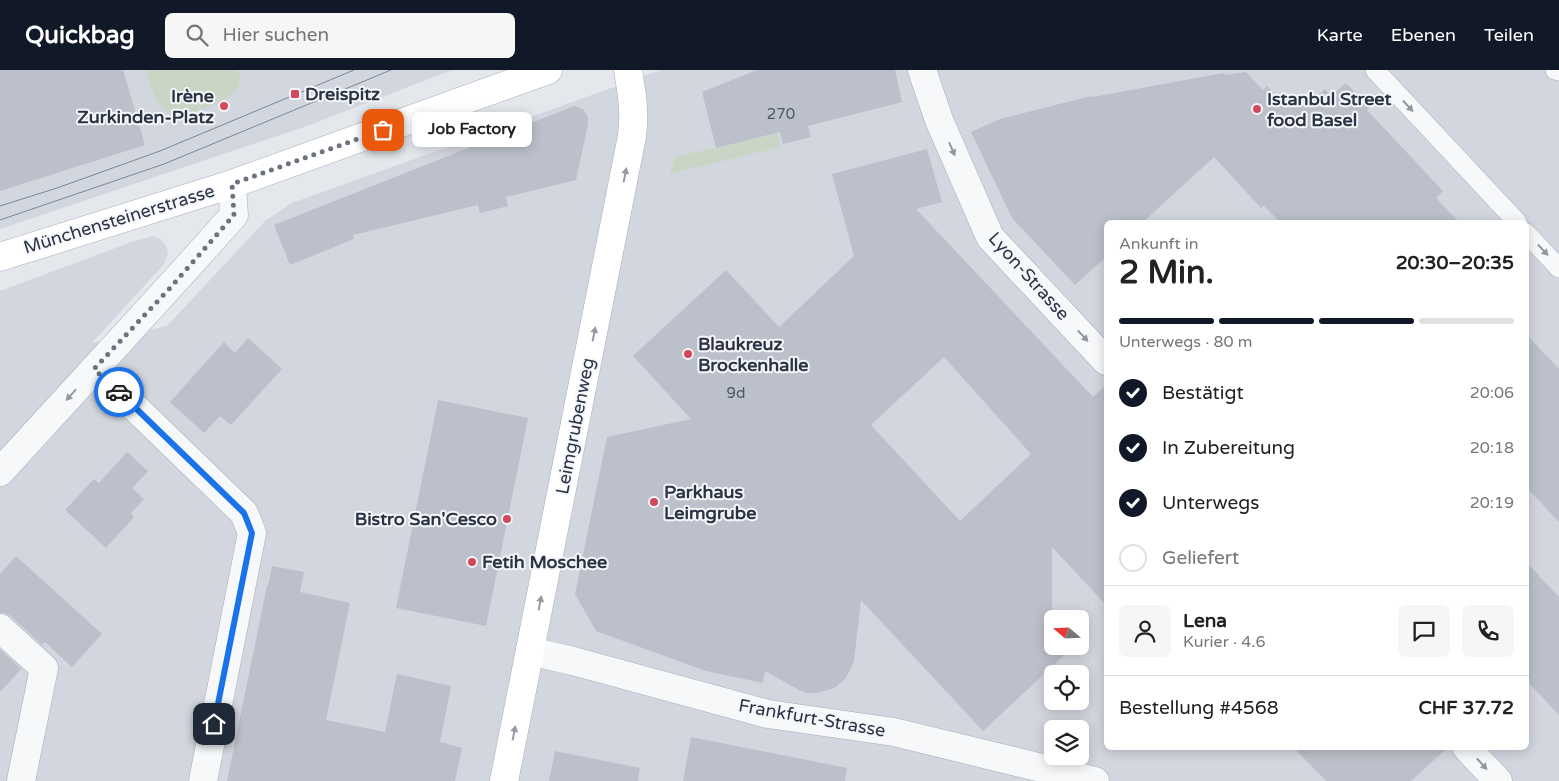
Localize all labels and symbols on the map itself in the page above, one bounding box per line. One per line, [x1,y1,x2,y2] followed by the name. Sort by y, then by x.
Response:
[305,83,380,105] place label: Dreispitz
[77,85,214,128] place label: Irène Zurkinden-Platz
[289,88,301,100] marker: Dreispitz
[1267,88,1392,131] place label: Istanbul Street food Basel
[1402,99,1414,111] one-way arrow
[218,100,230,112] marker: Irène Zurkinden-Platz
[1251,103,1263,115] marker: Istanbul Street food Basel
[767,105,795,123] house number: 270
[362,109,404,151] pin
[413,112,533,148] callout: Job Factory
[948,141,956,156] one-way arrow
[622,167,630,183] one-way arrow
[21,179,217,259] street label: Münchensteinerstrasse
[984,227,1074,325] street label: Lyon-Strasse
[1537,244,1549,256] one-way arrow
[590,326,598,342] one-way arrow
[1077,330,1089,342] one-way arrow
[698,333,809,376] place label: Blaukreuz Brockenhalle
[682,348,694,360] marker: Blaukreuz Brockenhalle
[551,356,599,496] street label: Leimgrubenweg
[94,367,144,417] courier
[727,384,745,402] house number: 9d
[65,388,76,401] one-way arrow
[664,481,756,524] place label: Parkhaus Leimgrube
[648,496,660,508] marker: Parkhaus Leimgrube
[355,508,497,530] place label: Bistro San'Cesco
[501,513,513,525] marker: Bistro San'Cesco
[482,551,607,573] place label: Fetih Moschee
[466,556,478,568] marker: Fetih Moschee
[536,595,544,610] one-way arrow
[1044,610,1089,655] north arrow
[737,694,887,742] street label: Frankfurt-Strasse
[193,703,235,745] pin
[510,725,518,741] one-way arrow
[1476,758,1488,770] one-way arrow

